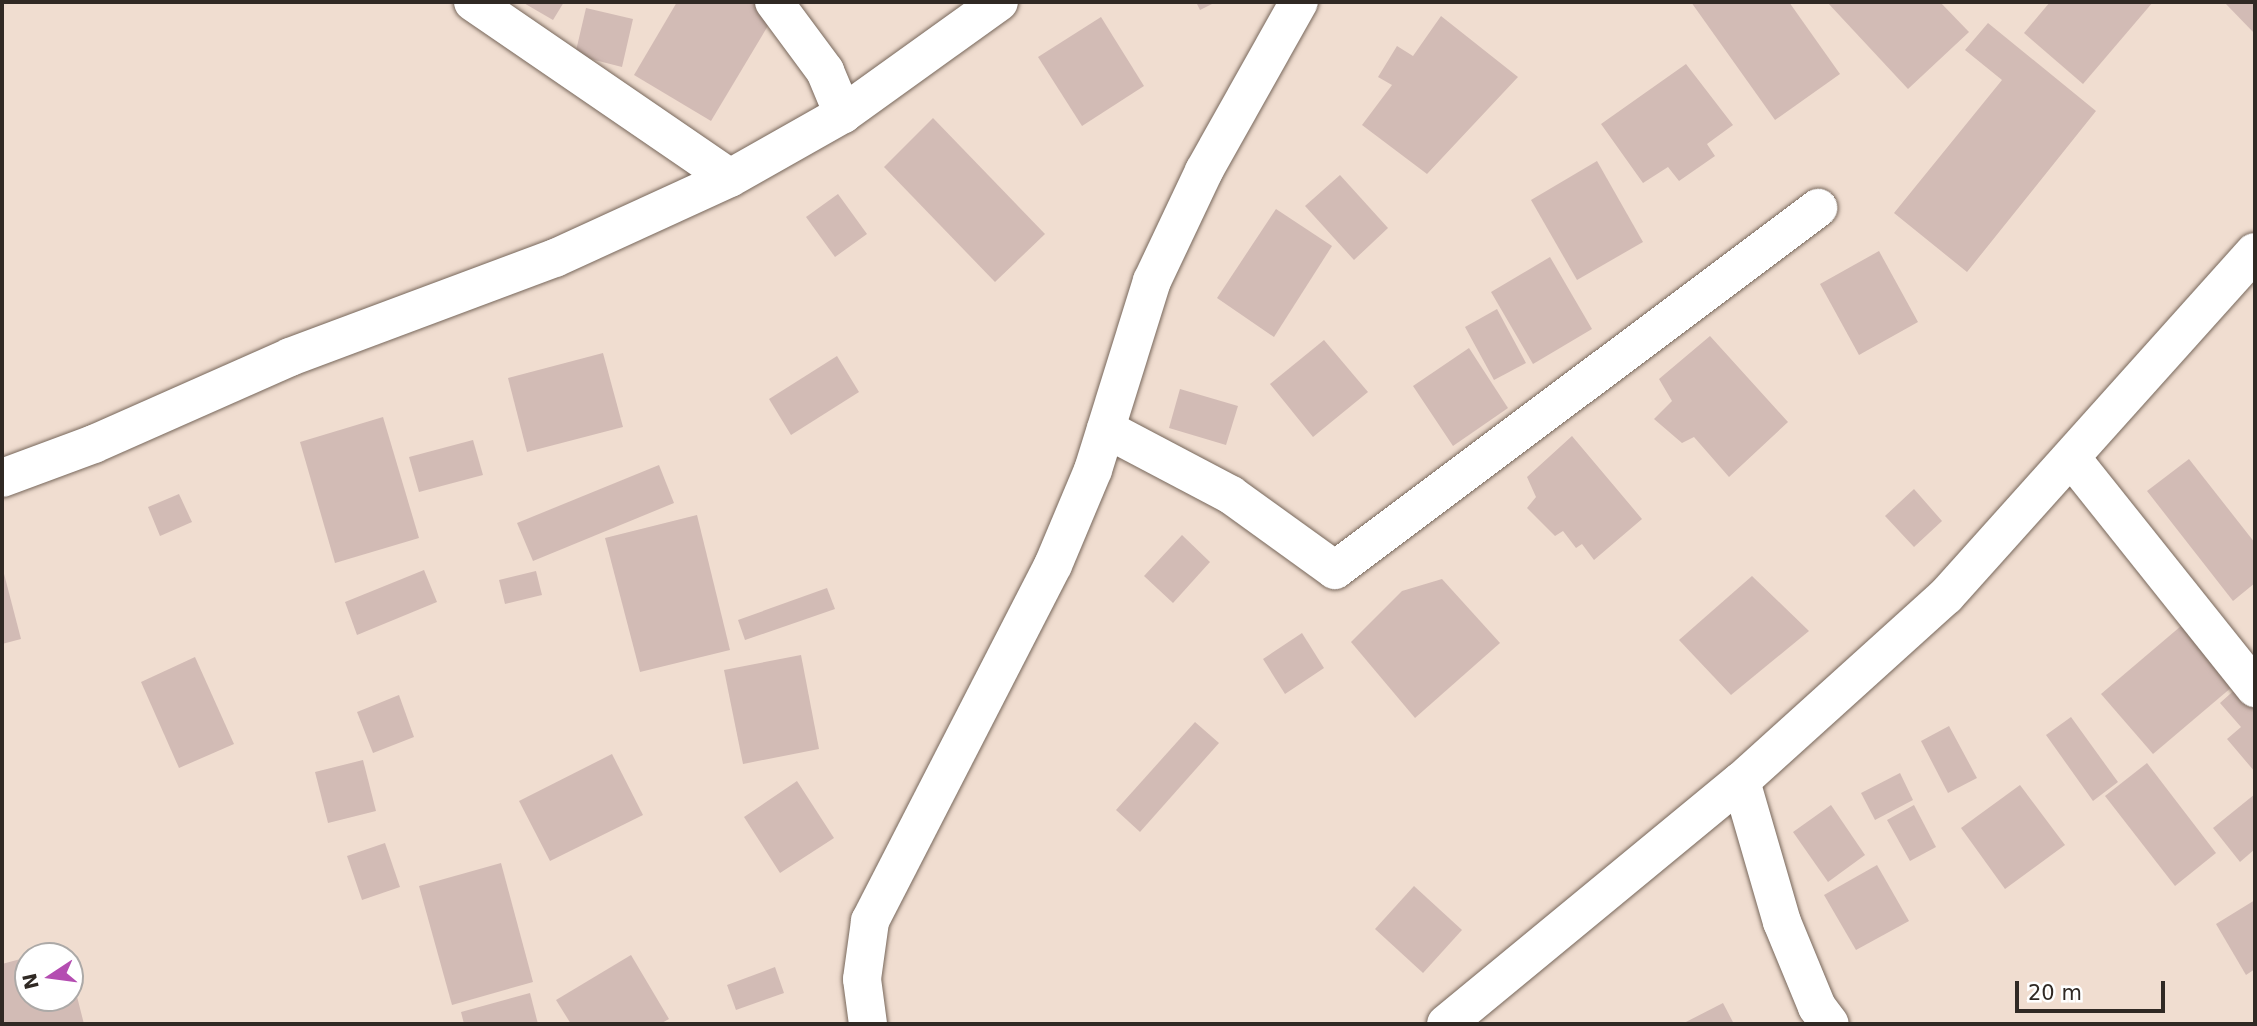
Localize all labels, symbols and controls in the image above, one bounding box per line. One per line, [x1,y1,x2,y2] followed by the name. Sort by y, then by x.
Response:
[14,942,84,1012] north arrow
[2019,967,2170,1011] scale bar
[18,971,43,991] text: N
[2028,981,2082,1005] text: 20 m

